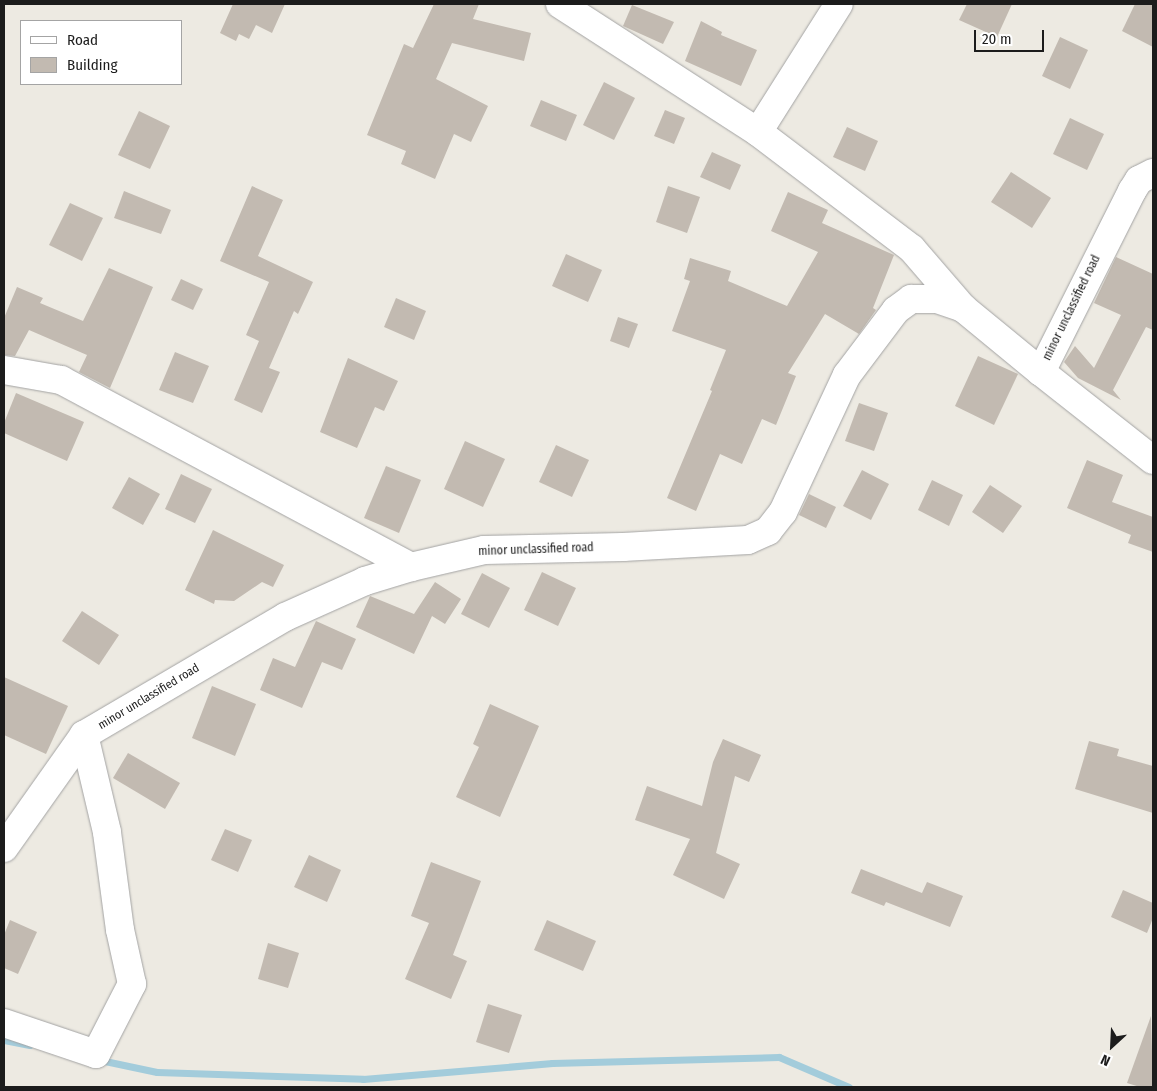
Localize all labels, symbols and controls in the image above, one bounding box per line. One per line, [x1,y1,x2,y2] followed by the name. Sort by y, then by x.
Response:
[20,20,182,85] legend
[977,20,1047,52] scale bar
[982,30,1012,48] text: 20 m
[67,31,98,49] text: Road
[67,56,118,74] text: Building
[1040,253,1104,363] street label: minor unclassified road
[478,541,594,559] street label: minor unclassified road
[96,661,202,733] street label: minor unclassified road
[1087,1021,1137,1071] north arrow
[1098,1051,1113,1070] text: N

